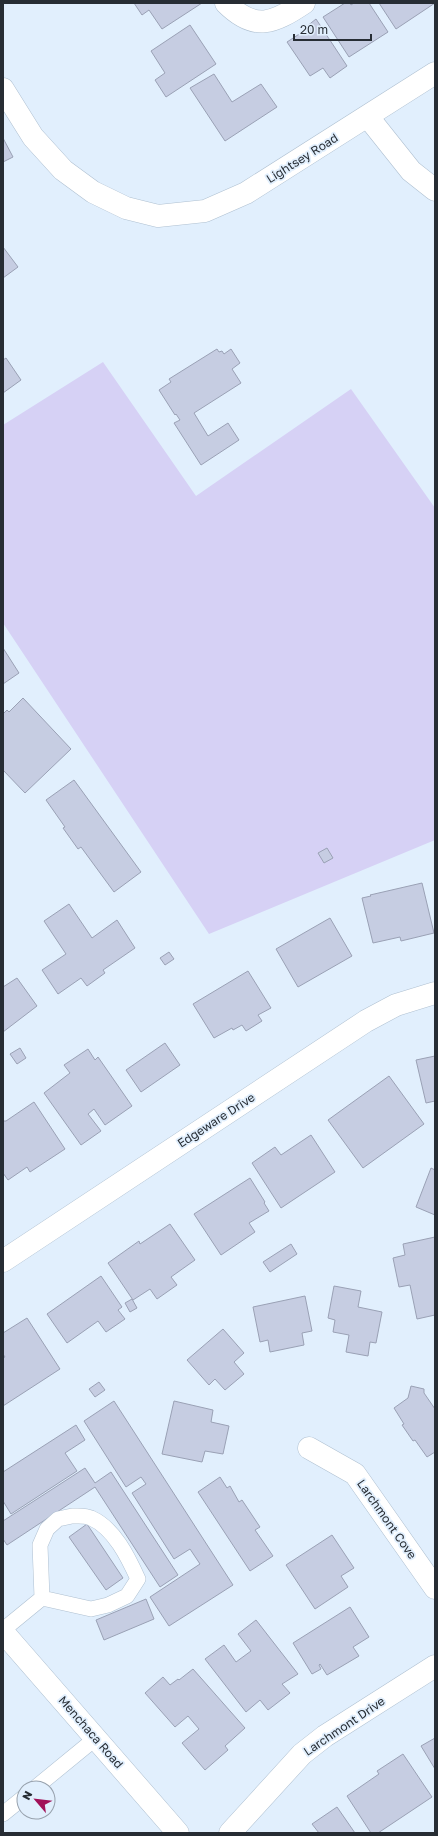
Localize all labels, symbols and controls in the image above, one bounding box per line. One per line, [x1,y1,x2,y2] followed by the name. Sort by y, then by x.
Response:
[294,16,371,42] scale bar
[300,22,328,37] text: 20 m
[263,130,341,186] street label: Lightsey Road
[174,1089,258,1151] street label: Edgeware Drive
[354,1476,420,1562] street label: Larchmont Cove
[55,1693,127,1771] street label: Menchaca Road
[300,1693,388,1759] street label: Larchmont Drive
[16,1780,56,1820] north arrow
[19,1788,34,1802] text: N

